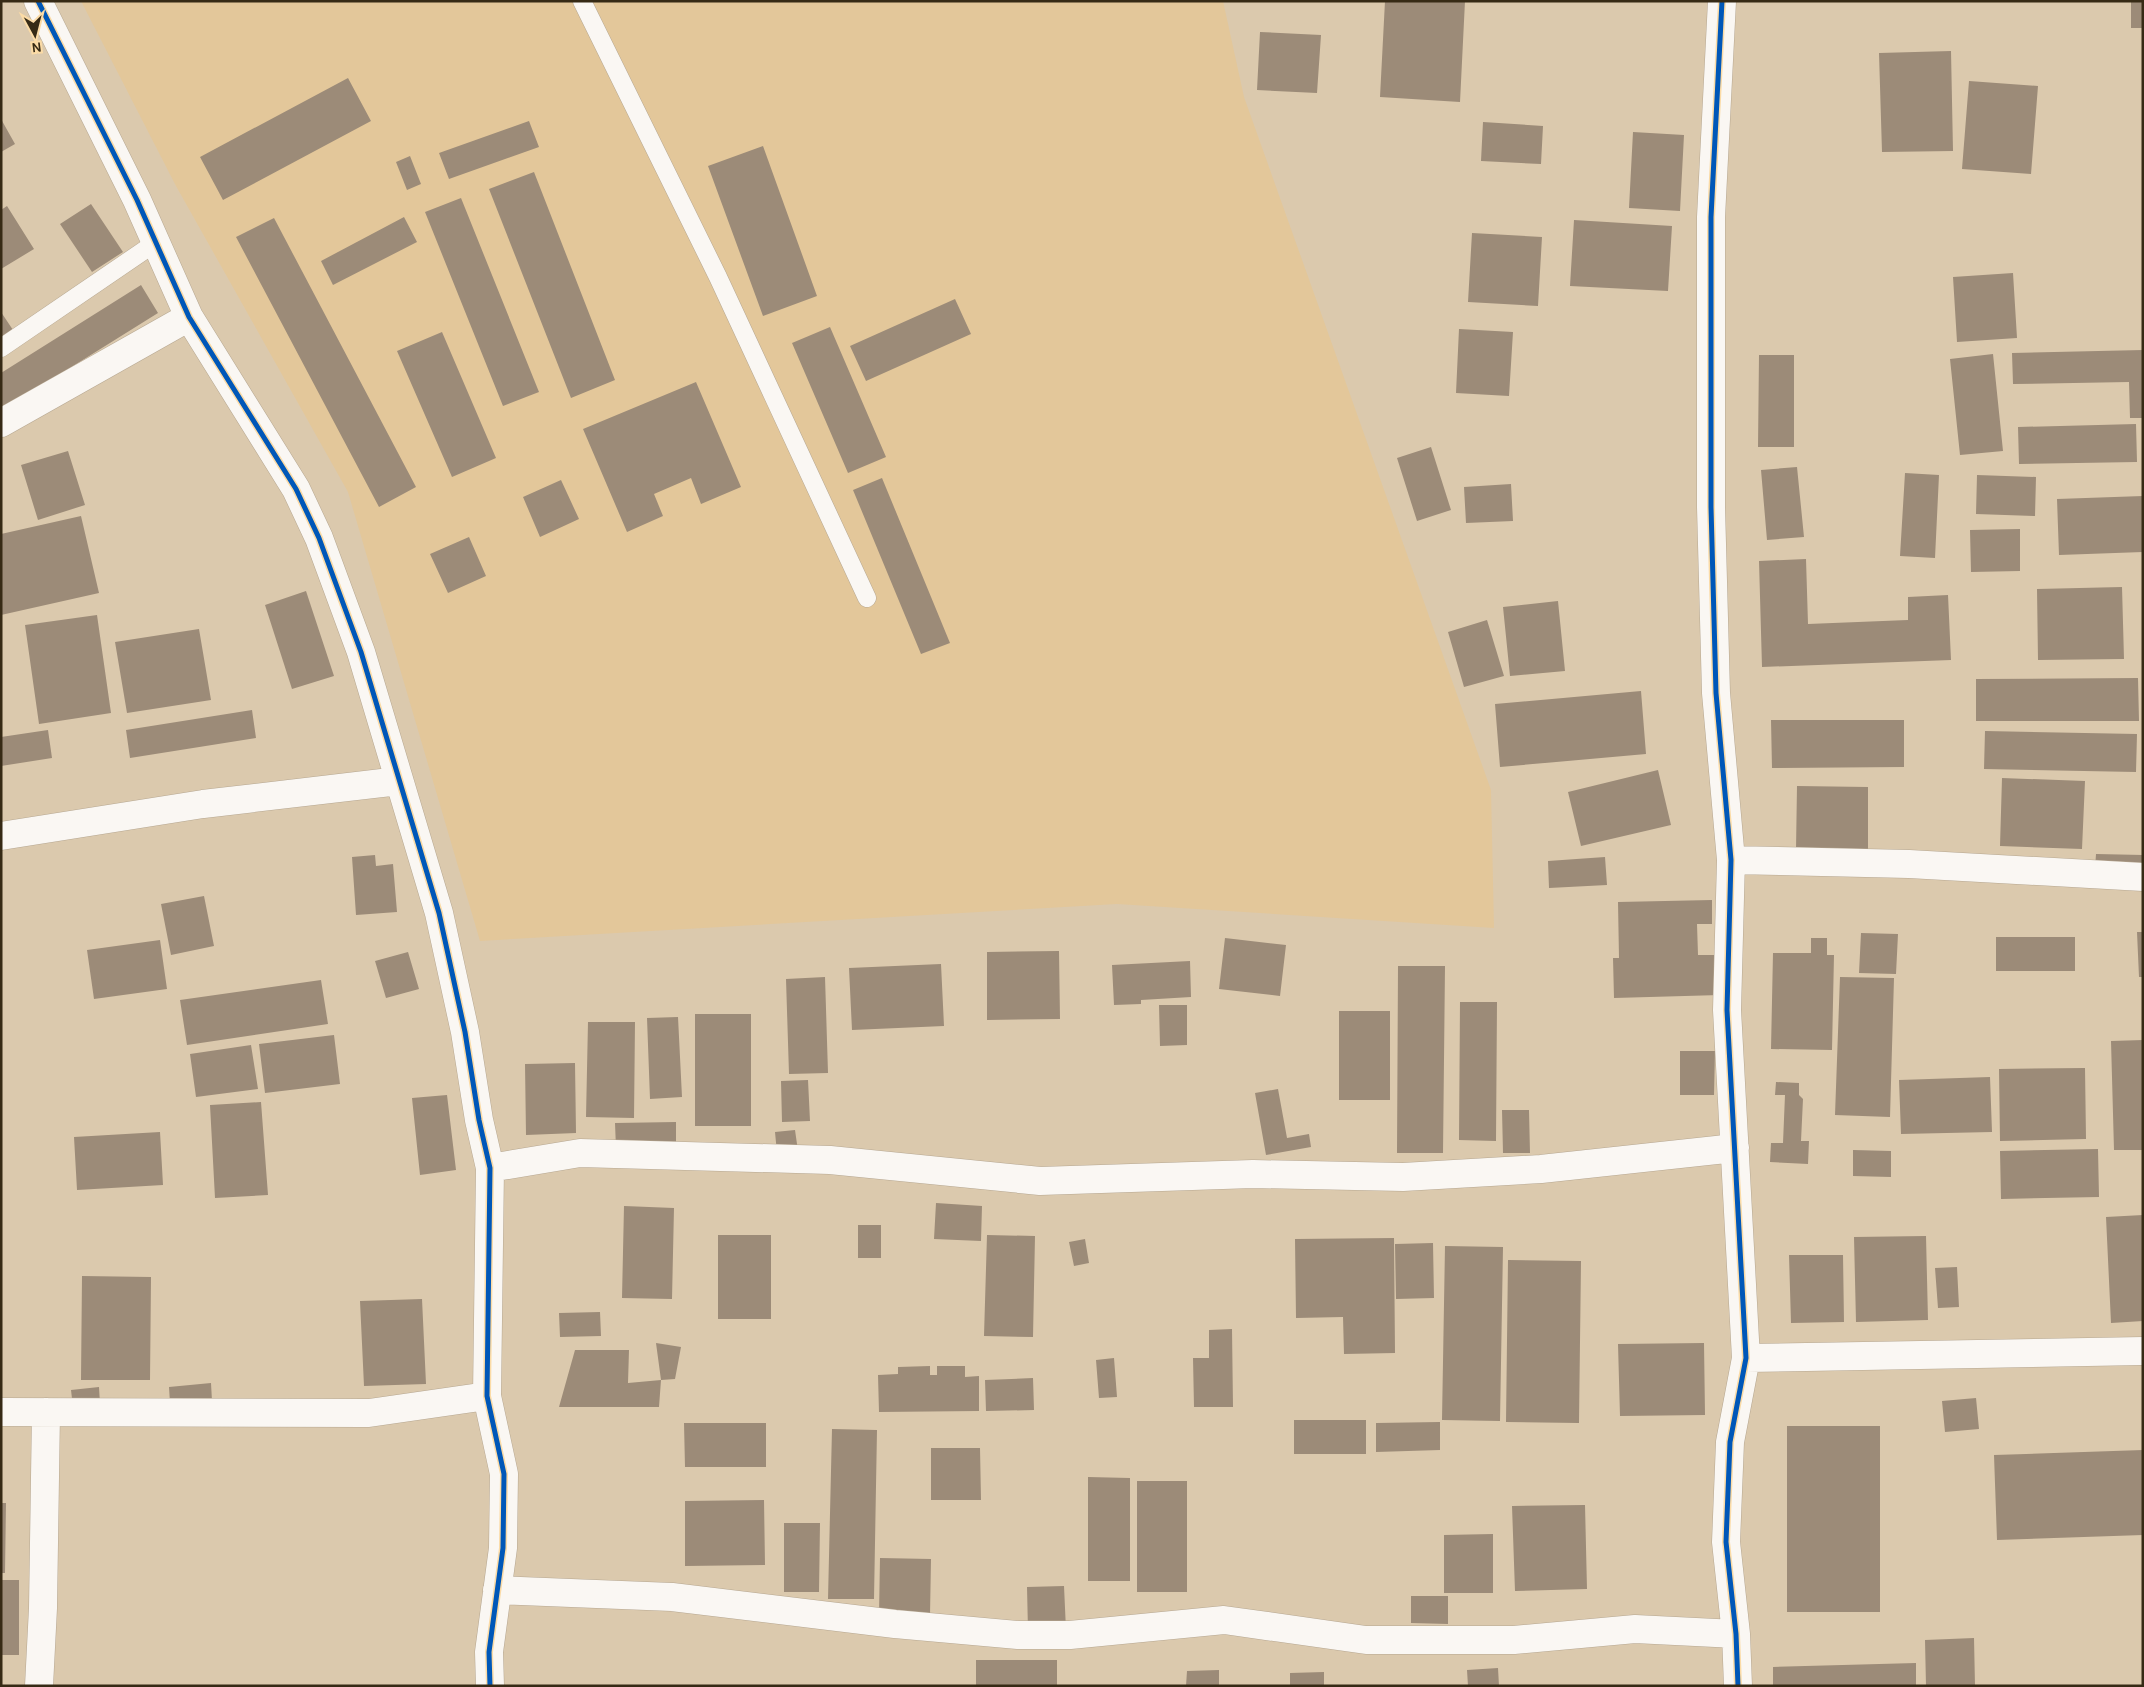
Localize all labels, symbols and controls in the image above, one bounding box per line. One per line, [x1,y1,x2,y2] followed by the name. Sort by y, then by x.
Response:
[10,10,60,60] north arrow
[31,38,43,56] text: N

